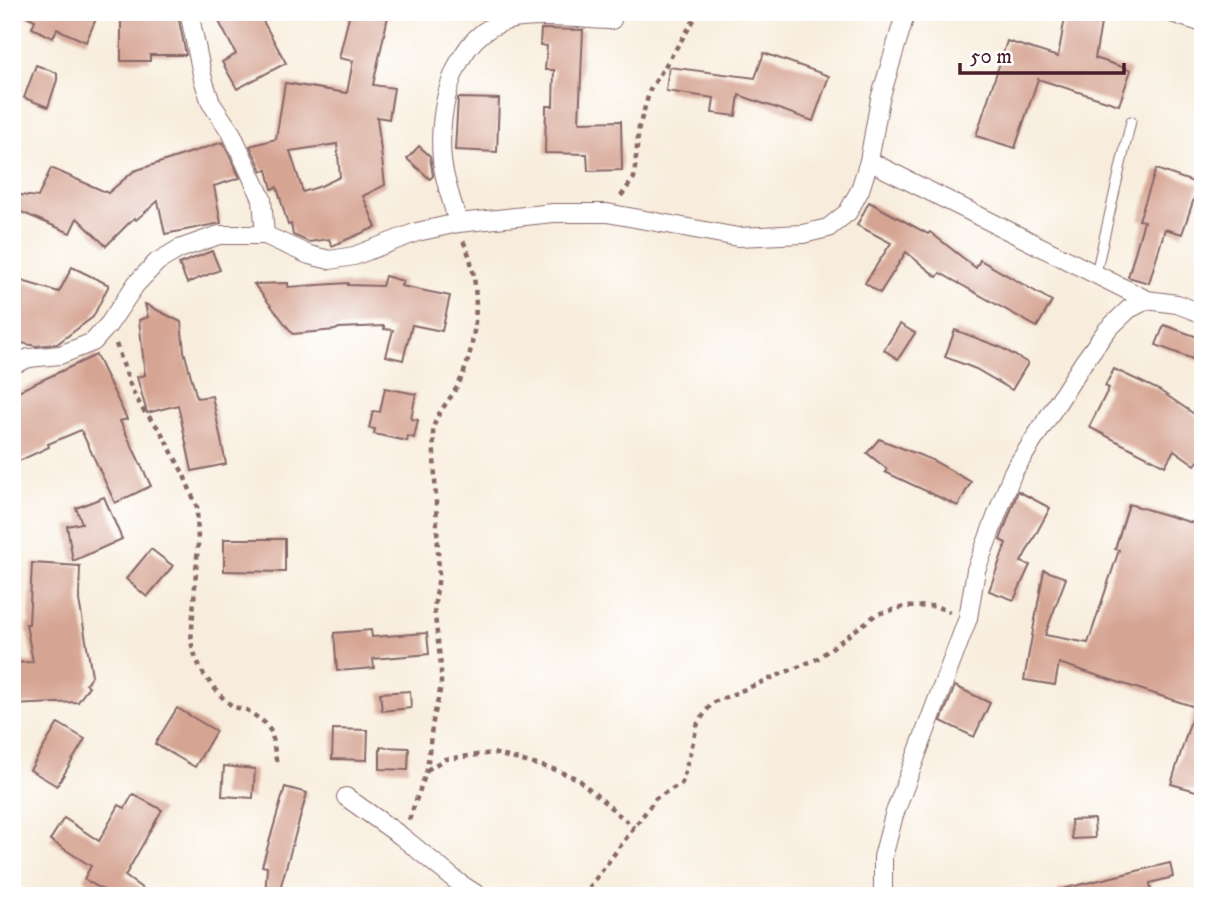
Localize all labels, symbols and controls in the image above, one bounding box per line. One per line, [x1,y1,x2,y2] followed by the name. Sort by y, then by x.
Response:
[960,32,1124,76] scale bar
[970,44,1012,70] text: 50 m

